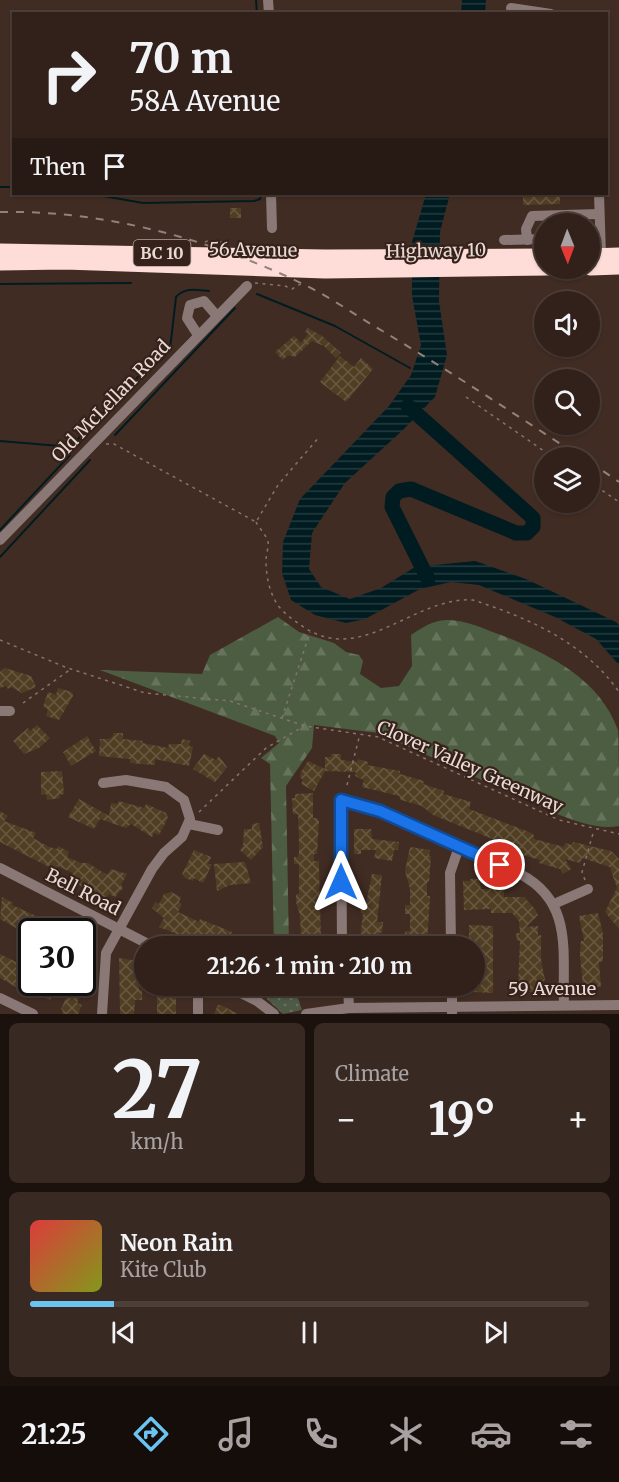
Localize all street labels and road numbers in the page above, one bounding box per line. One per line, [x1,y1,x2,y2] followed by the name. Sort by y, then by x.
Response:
[209,237,297,262] street label: 56 Avenue
[386,238,486,263] street label: Highway 10
[134,240,190,266] road number: BC 10
[46,335,175,467] street label: Old McLellan Road
[373,715,567,818] street label: Clover Valley Greenway
[42,863,125,920] street label: Bell Road
[508,977,596,1000] street label: 59 Avenue

